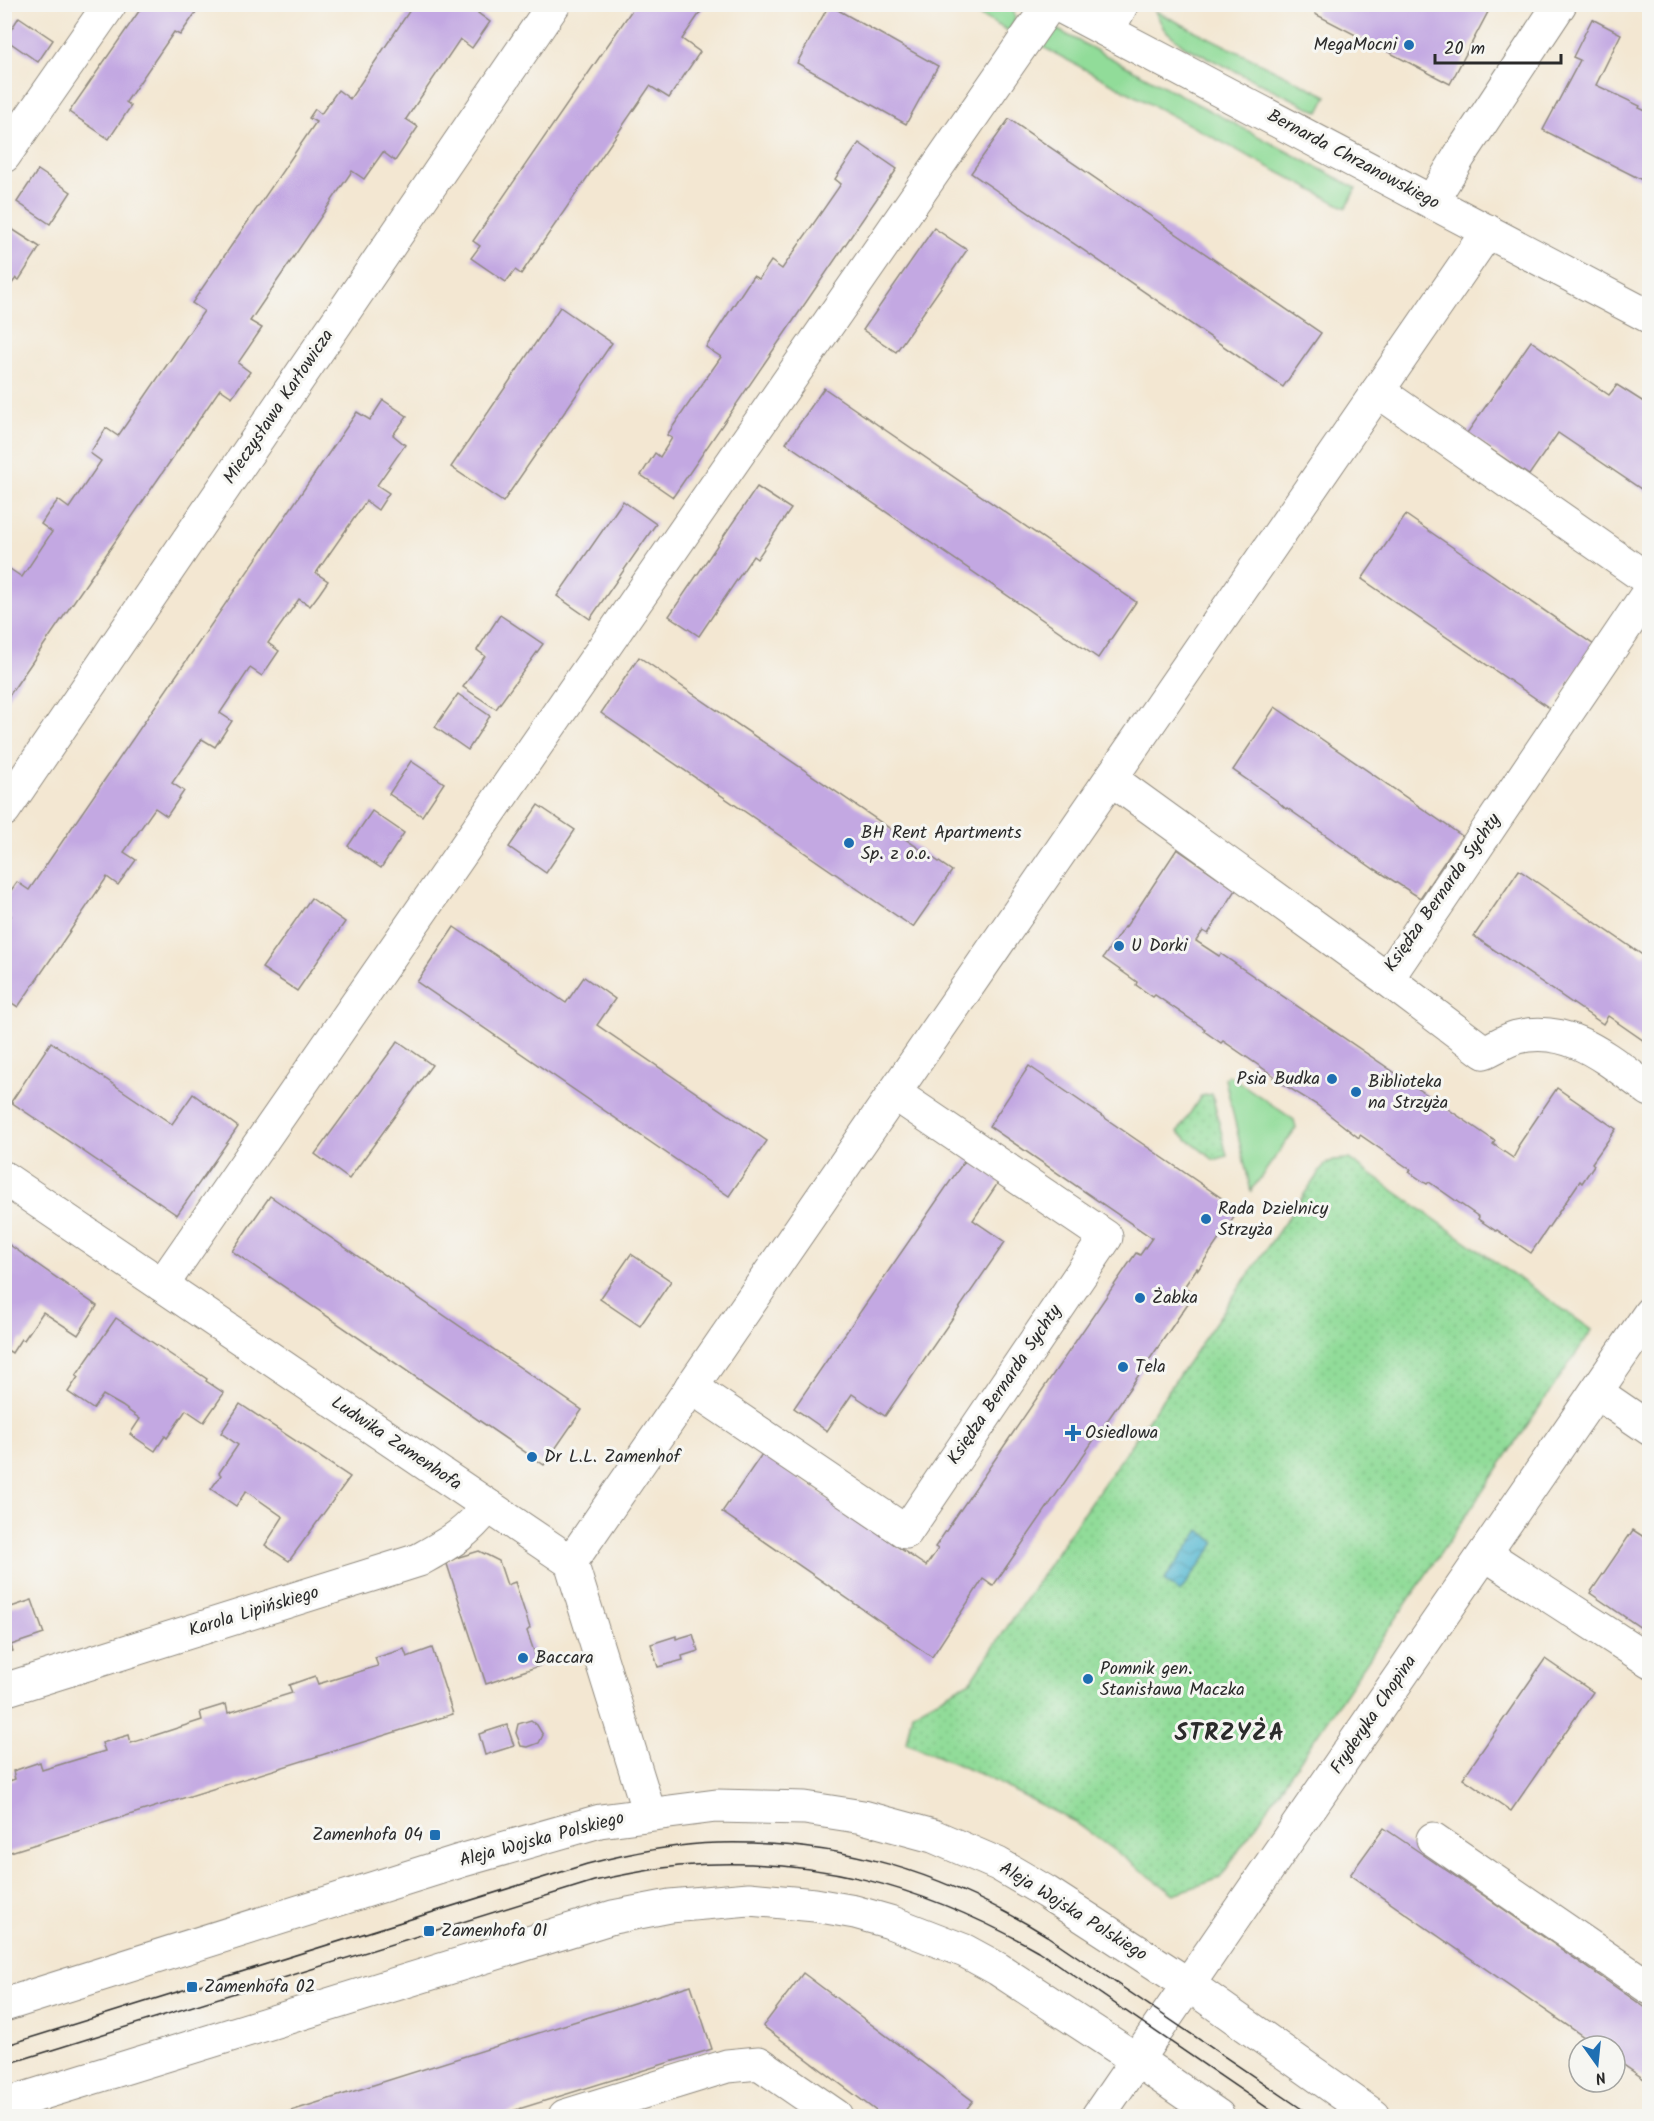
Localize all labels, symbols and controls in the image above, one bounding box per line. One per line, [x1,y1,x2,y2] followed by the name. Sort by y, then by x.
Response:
[1435,27,1561,65] scale bar
[1313,31,1398,60] place label: MegaMocni
[1444,35,1485,64] text: 20 m
[1402,38,1416,52] marker: MegaMocni
[1261,102,1445,218] street label: Bernarda Chrzanowskiego
[216,324,342,490] street label: Mieczysława Karłowicza
[1377,807,1509,978] street label: Księdza Bernarda Sychty
[861,819,1022,869] place label: BH Rent Apartments Sp. z o.o.
[842,836,856,850] marker: BH Rent Apartments Sp. z o.o.
[1131,932,1188,961] place label: U Dorki
[1112,939,1126,953] marker: U Dorki
[1237,1065,1320,1094] place label: Psia Budka
[1368,1068,1448,1118] place label: Biblioteka na Strzyża
[1325,1072,1339,1086] marker: Psia Budka
[1349,1085,1363,1099] marker: Biblioteka na Strzyża
[1218,1195,1329,1245] place label: Rada Dzielnicy Strzyża
[1199,1212,1213,1226] marker: Rada Dzielnicy Strzyża
[1152,1284,1198,1313] place label: Żabka
[1133,1291,1147,1305] marker: Żabka
[940,1298,1070,1471] street label: Księdza Bernarda Sychty
[1135,1353,1166,1382] place label: Tela
[1116,1360,1130,1374] marker: Tela
[325,1389,467,1499] street label: Ludwika Zamenhofa
[1085,1419,1158,1448] place label: Osiedlowa
[1066,1426,1080,1440] marker: Osiedlowa
[544,1443,683,1472] place label: Dr L.L. Zamenhof
[525,1450,539,1464] marker: Dr L.L. Zamenhof
[185,1578,323,1646] street label: Karola Lipińskiego
[535,1644,594,1673] place label: Baccara
[1323,1649,1425,1781] street label: Fryderyka Chopina
[516,1651,530,1665] marker: Baccara
[1100,1655,1245,1705] place label: Pomnik gen. Stanisława Maczka
[1081,1672,1095,1686] marker: Pomnik gen. Stanisława Maczka
[1175,1714,1285,1753] district label: STRZYŻA
[456,1804,628,1876] street label: Aleja Wojska Polskiego
[312,1821,423,1850] place label: Zamenhofa 04
[428,1828,442,1842] marker: Zamenhofa 04
[993,1855,1153,1969] street label: Aleja Wojska Polskiego
[441,1917,548,1946] place label: Zamenhofa 01
[422,1924,436,1938] marker: Zamenhofa 01
[204,1973,315,2002] place label: Zamenhofa 02
[185,1980,199,1994] marker: Zamenhofa 02
[1567,2034,1627,2094] north arrow
[1592,2064,1609,2090] text: N

